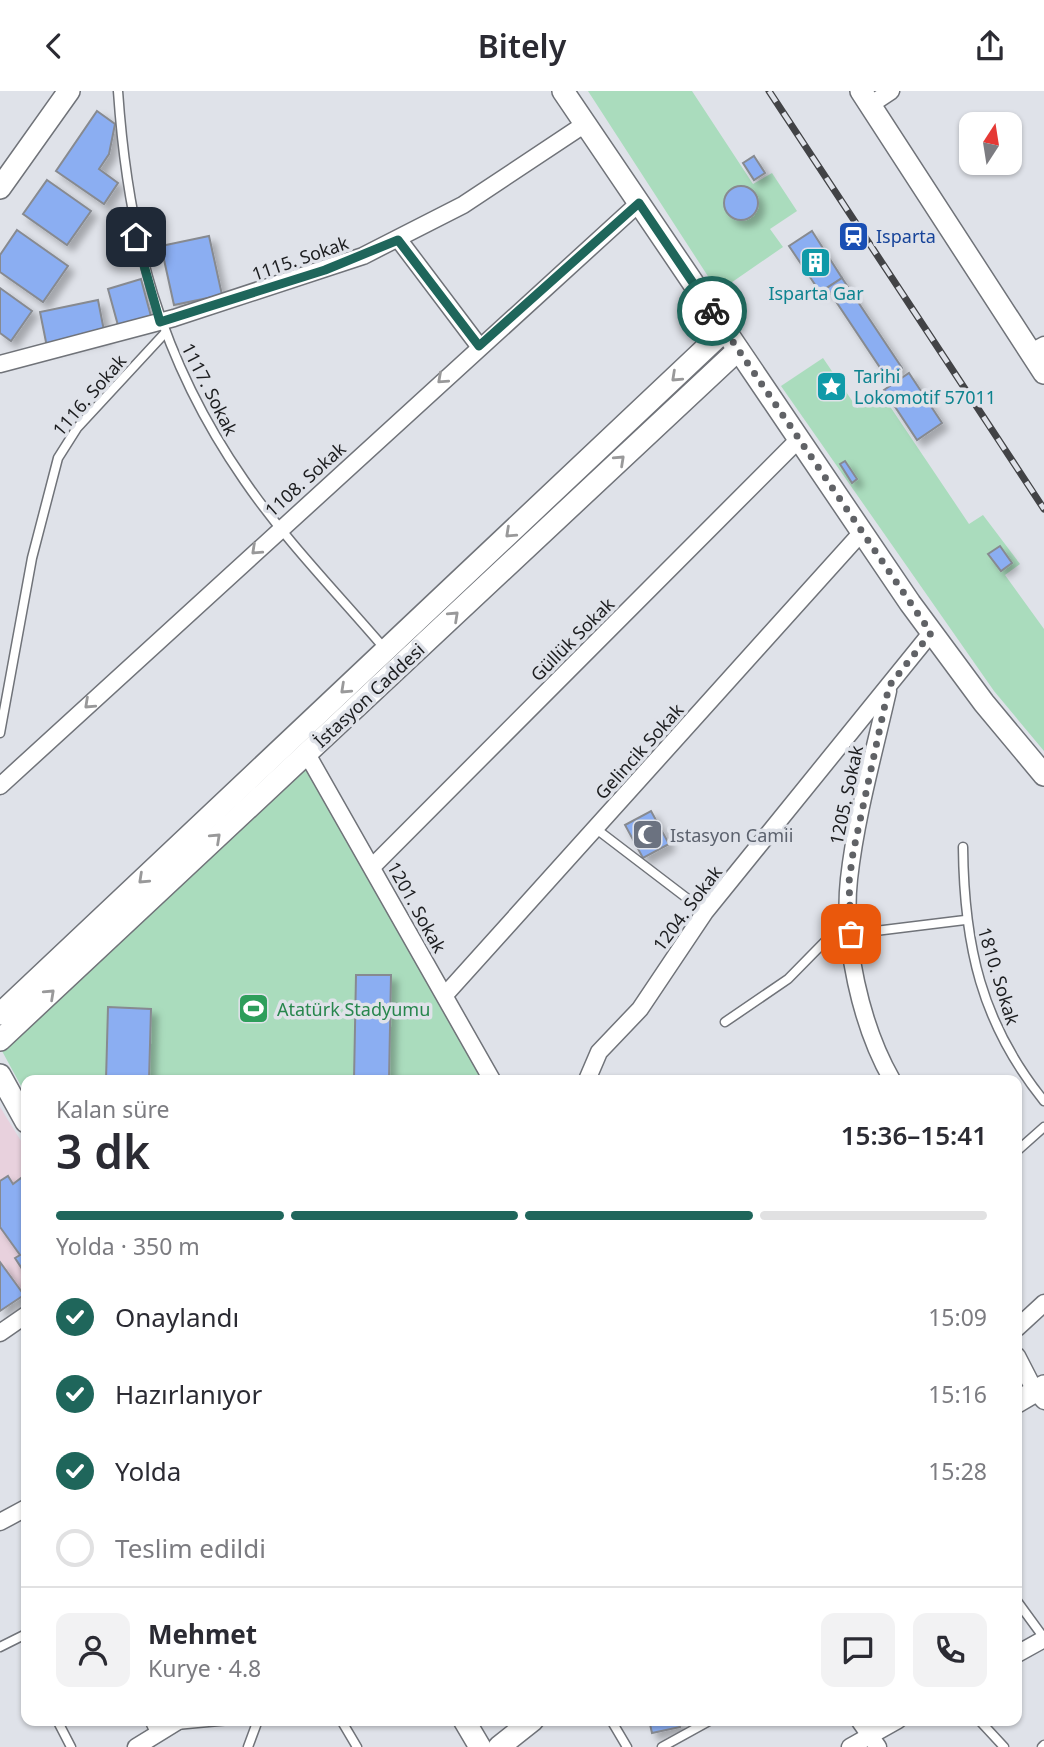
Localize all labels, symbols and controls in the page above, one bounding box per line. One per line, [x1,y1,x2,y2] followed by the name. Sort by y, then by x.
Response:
[478,24,566,67] text: Bitely
[35,27,73,65] icon: back
[971,27,1009,65] icon: share
[959,112,1022,175] north arrow
[959,112,1022,175] map controls
[106,207,166,267] pin
[117,218,155,256] icon: home
[836,219,870,253] station icon: Isparta
[876,224,936,248] place label: Isparta
[248,230,352,286] street label: 1115. Sokak
[799,245,833,279] building icon: Isparta Gar
[677,276,747,346] courier
[768,281,864,305] place label: Isparta Gar
[693,292,731,330] icon: bike
[176,339,244,440] street label: 1117. Sokak
[47,349,131,441] street label: 1116. Sokak
[854,364,996,409] place label: Tarihi Lokomotif 57011
[671,369,684,382] one-way arrow
[814,369,848,403] place icon: Tarihi Lokomotif 57011
[437,371,450,384] one-way arrow
[260,436,351,522] street label: 1108. Sokak
[612,456,625,469] one-way arrow
[505,525,518,538] one-way arrow
[251,541,264,554] one-way arrow
[525,592,619,686] street label: Güllük Sokak
[446,611,459,624] one-way arrow
[309,638,429,752] street label: İstasyon Caddesi
[340,681,353,694] one-way arrow
[84,696,97,708] one-way arrow
[589,698,689,804] street label: Gelincik Sokak
[824,743,868,847] street label: 1205. Sokak
[630,818,664,852] mosque icon: Istasyon Camii
[670,823,793,847] place label: Istasyon Camii
[208,834,221,847] one-way arrow
[382,857,452,957] street label: 1201. Sokak
[647,860,727,955] street label: 1204. Sokak
[138,870,151,883] one-way arrow
[821,904,881,964] pin
[832,915,870,953] icon: bag
[973,924,1025,1028] street label: 1810. Sokak
[42,989,55,1002] one-way arrow
[237,992,271,1026] sports icon: Atatürk Stadyumu
[277,997,430,1021] place label: Atatürk Stadyumu
[56,1093,169,1125] text: Kalan süre
[841,1117,987,1153] text: 15:36–15:41
[56,1120,150,1182] text: 3 dk
[56,1230,200,1262] text: Yolda · 350 m
[56,1298,94,1336] icon: check
[115,1299,239,1335] text: Onaylandı
[928,1301,987,1333] text: 15:09
[56,1375,94,1413] icon: check
[115,1376,262,1412] text: Hazırlanıyor
[928,1378,987,1410] text: 15:16
[56,1452,94,1490] icon: check
[115,1453,181,1489] text: Yolda
[928,1455,987,1487] text: 15:28
[115,1530,266,1566] text: Teslim edildi
[56,1613,130,1687] button: person
[821,1613,895,1687] button: chat
[913,1613,987,1687] button: phone
[148,1616,257,1652] text: Mehmet
[148,1652,261,1684] text: Kurye · 4.8

